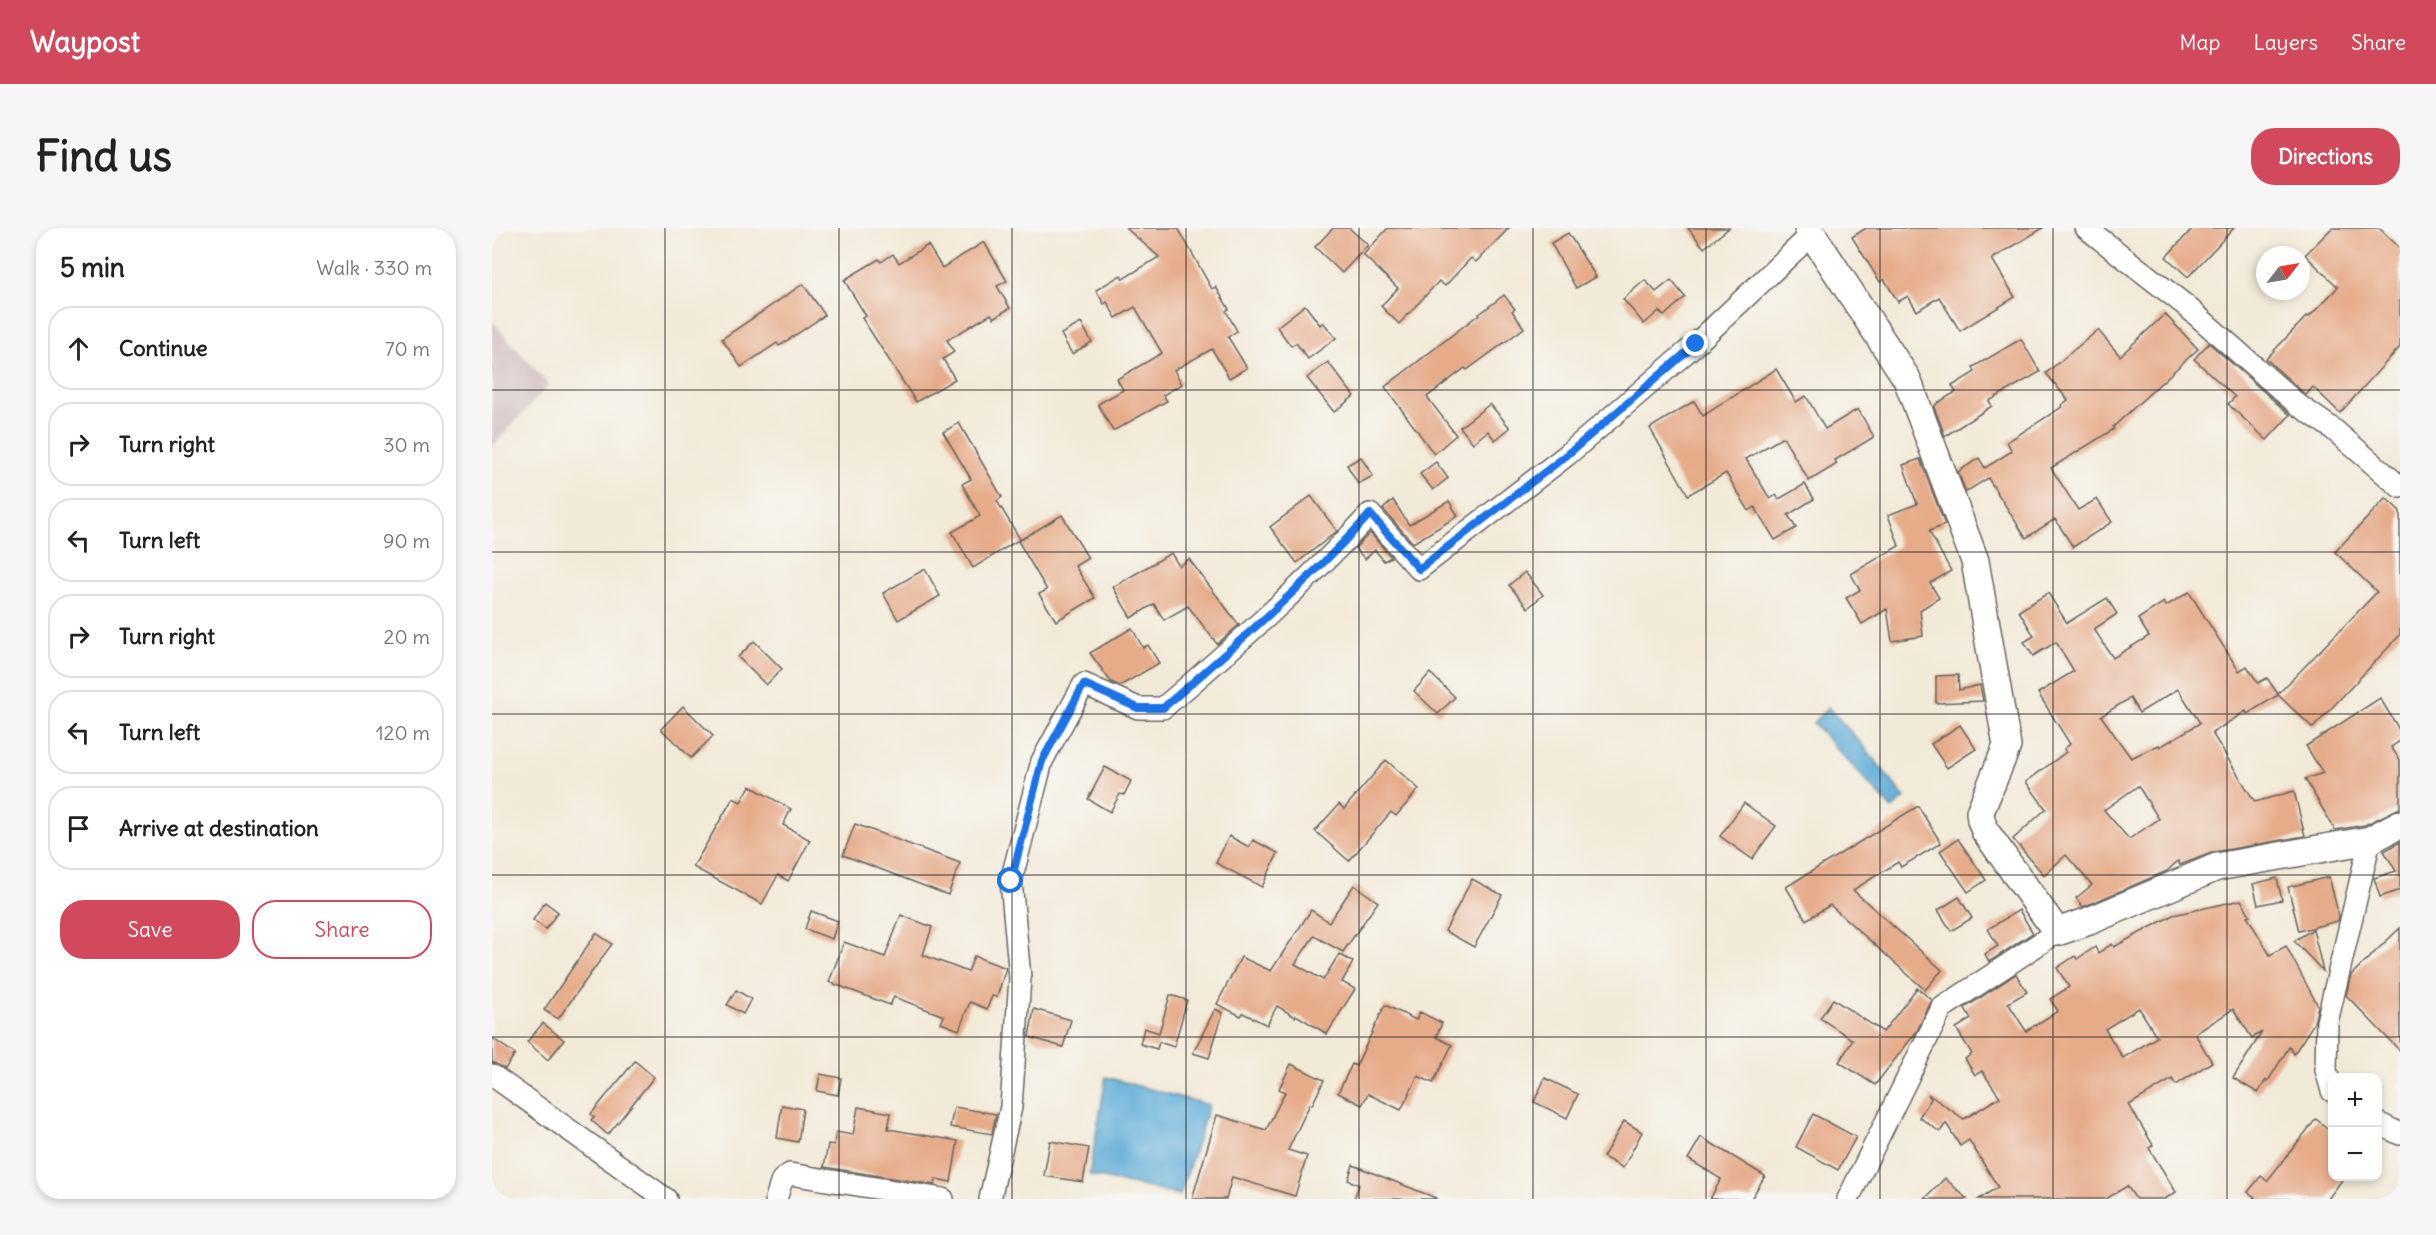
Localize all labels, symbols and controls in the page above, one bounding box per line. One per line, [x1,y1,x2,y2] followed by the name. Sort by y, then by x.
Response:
[30,24,140,60] text: Waypost
[2180,29,2220,56] text: Map
[2253,29,2318,56] text: Layers
[2351,29,2406,56] text: Share
[2251,128,2400,185] button: Directions
[36,130,172,182] text: Find us
[2256,246,2310,300] north arrow
[60,251,125,284] text: 5 min
[316,255,432,280] text: Walk · 330 m
[1682,330,1708,356] route end
[62,332,95,365] icon: ahead
[119,334,208,362] text: Continue
[385,336,430,361] text: 70 m
[62,428,95,461] icon: right
[119,430,215,458] text: Turn right
[383,432,430,457] text: 30 m
[62,524,95,557] icon: left
[119,526,200,554] text: Turn left
[383,528,430,553] text: 90 m
[62,620,95,653] icon: right
[119,622,215,650] text: Turn right
[384,624,430,649] text: 20 m
[62,716,95,749] icon: left
[119,718,200,746] text: Turn left
[376,720,430,745] text: 120 m
[62,812,95,845] icon: arrive
[119,814,319,842] text: Arrive at destination
[997,867,1023,893] route start
[60,900,240,959] button: Save
[252,900,432,959] button: Share
[2328,1073,2382,1181] map controls
[2328,1073,2382,1127] button: +
[2328,1127,2382,1181] button: −

